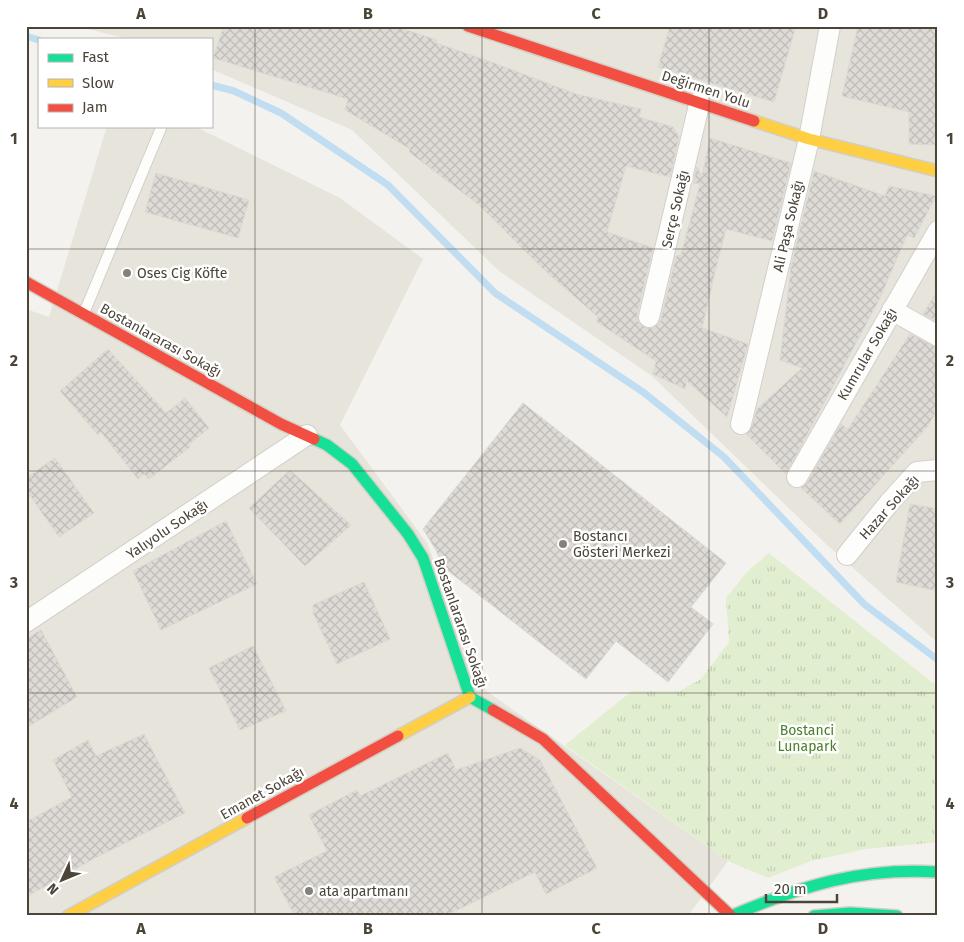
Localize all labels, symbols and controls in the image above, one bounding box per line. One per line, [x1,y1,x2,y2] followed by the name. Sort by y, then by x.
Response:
[135,4,146,23] text: A
[363,4,373,23] text: B
[591,4,601,23] text: C
[818,4,828,23] text: D
[38,38,212,128] legend
[82,48,109,66] text: Fast
[659,67,752,112] street label: Değirmen Yolu
[82,74,114,92] text: Slow
[82,98,108,116] text: Jam
[10,129,18,148] text: 1
[946,129,954,148] text: 1
[658,168,693,250] street label: Serçe Sokağı
[770,178,807,274] street label: Ali Paşa Sokağı
[137,265,227,282] place label: Oses Cig Köfte
[121,267,133,279] marker: Oses Cig Köfte
[97,300,224,381] street label: Bostanlararası Sokağı
[834,305,901,404] street label: Kumrular Sokağı
[10,351,18,370] text: 2
[946,351,954,370] text: 2
[856,471,923,543] street label: Hazar Sokağı
[123,496,211,563] street label: Yalıyolu Sokağı
[573,528,671,561] place label: Bostancı Gösteri Merkezi
[557,538,569,550] marker: Bostancı Gösteri Merkezi
[430,556,491,690] street label: Bostanlararası Sokağı
[9,573,18,592] text: 3
[945,573,954,592] text: 3
[777,722,837,755] park label: Bostanci Lunapark
[217,763,307,823] street label: Emanet Sokağı
[9,794,19,813] text: 4
[945,794,955,813] text: 4
[38,854,88,904] north arrow
[766,872,838,904] scale bar
[44,879,62,898] text: N
[774,880,807,898] text: 20 m
[319,883,409,900] place label: ata apartmanı
[303,885,315,897] marker: ata apartmanı
[135,919,146,938] text: A
[363,919,373,938] text: B
[591,919,601,938] text: C
[818,919,828,938] text: D

